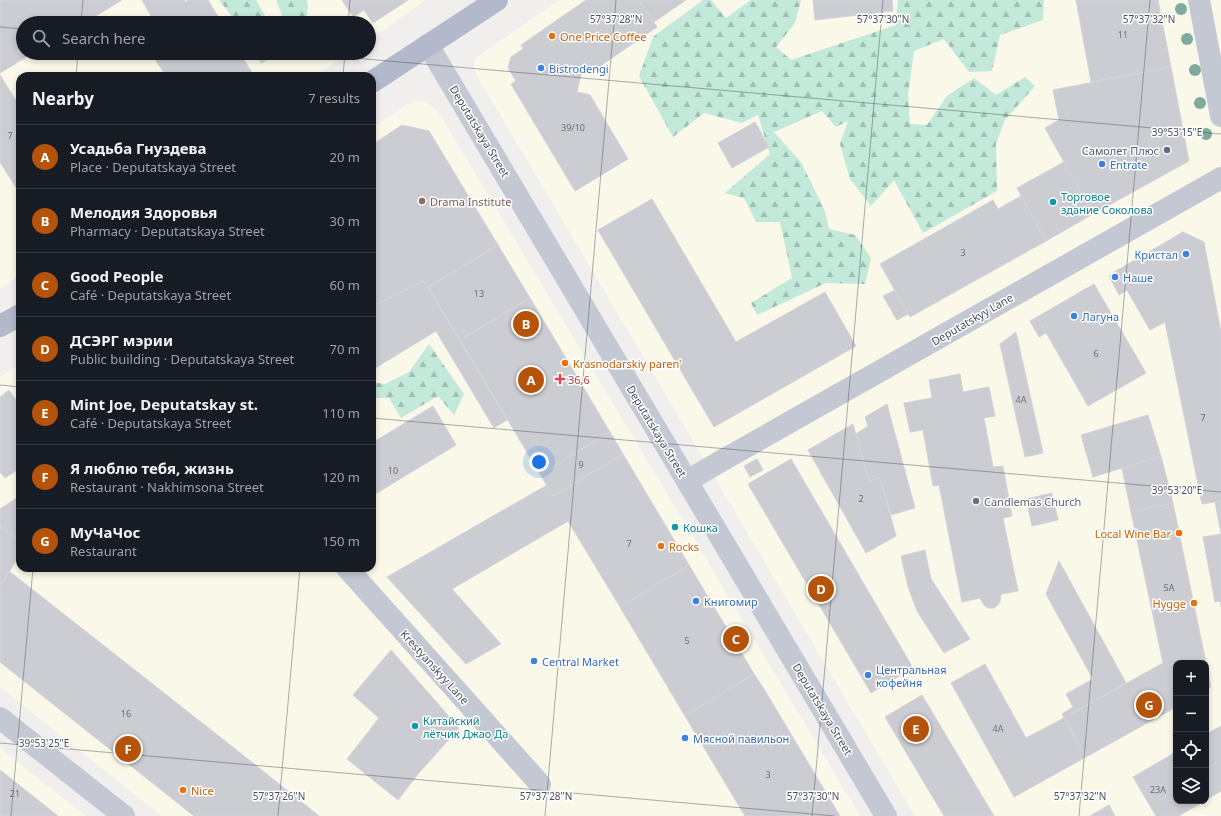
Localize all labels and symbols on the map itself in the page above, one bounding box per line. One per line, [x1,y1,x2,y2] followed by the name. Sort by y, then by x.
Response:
[590,12,642,26] text: 57°37'28"N
[857,12,909,26] text: 57°37'30"N
[1123,12,1175,26] text: 57°37'32"N
[1118,28,1128,41] house number: 11
[560,29,646,44] place label: One Price Coffee
[547,31,557,41] marker: One Price Coffee
[549,61,609,76] place label: Bistrodengi
[536,63,546,73] marker: Bistrodengi
[447,82,513,180] street label: Deputatskaya Street
[561,121,585,134] house number: 39/10
[1152,125,1202,139] text: 39°53'15"E
[7,129,13,142] house number: 7
[1082,143,1159,158] place label: Самолет Плюс
[1162,145,1172,155] marker: Самолет Плюс
[1110,157,1148,172] place label: Entrate
[1097,159,1107,169] marker: Entrate
[1061,189,1153,217] place label: Торговое здание Соколова
[430,194,511,209] place label: Drama Institute
[417,196,427,206] marker: Drama Institute
[1048,197,1058,207] marker: Торговое здание Соколова
[960,246,966,259] house number: 3
[1134,247,1178,262] place label: Кристал
[1181,249,1191,259] marker: Кристал
[1123,270,1153,285] place label: Наше
[1110,272,1120,282] marker: Наше
[474,287,484,300] house number: 13
[928,289,1016,349] street label: Deputatskyy Lane
[513,309,539,339] pin: B
[1082,309,1119,324] place label: Лагуна
[1069,311,1079,321] marker: Лагуна
[1093,347,1099,360] house number: 6
[573,356,682,371] place label: Krasnodarskiy paren'
[560,358,570,368] marker: Krasnodarskiy paren'
[518,365,544,395] pin: A
[568,372,590,387] place label: 36,6
[555,374,565,384] marker: 36,6
[624,382,690,480] street label: Deputatskaya Street
[1016,393,1027,406] house number: 4А
[1200,411,1206,424] house number: 7
[529,452,549,472] your location
[578,458,584,471] house number: 9
[388,464,398,477] house number: 10
[1152,483,1202,497] text: 39°53'20"E
[858,492,864,505] house number: 2
[984,494,1081,509] place label: Candlemas Church
[971,496,981,506] marker: Candlemas Church
[683,520,718,535] place label: Кошка
[670,522,680,532] marker: Кошка
[1095,526,1171,541] place label: Local Wine Bar
[1174,528,1184,538] marker: Local Wine Bar
[626,537,632,550] house number: 7
[669,539,699,554] place label: Rocks
[656,541,666,551] marker: Rocks
[808,574,834,604] pin: D
[1164,581,1175,594] house number: 5А
[704,594,758,609] place label: Книгомир
[691,596,701,606] marker: Книгомир
[1153,596,1186,611] place label: Hygge
[1189,598,1199,608] marker: Hygge
[723,624,749,654] pin: C
[398,627,472,707] street label: Krestyanskyy Lane
[684,634,690,647] house number: 5
[542,654,619,669] place label: Central Market
[529,656,539,666] marker: Central Market
[790,660,856,758] street label: Deputatskaya Street
[876,662,947,690] place label: Центральная кофейня
[863,670,873,680] marker: Центральная кофейня
[1136,690,1162,720] pin: G
[121,707,131,720] house number: 16
[423,713,508,741] place label: Китайский лётчик Джао Да
[903,714,929,744] pin: E
[410,721,420,731] marker: Китайский лётчик Джао Да
[993,722,1004,735] house number: 4А
[693,731,789,746] place label: Мясной павильон
[680,733,690,743] marker: Мясной павильон
[115,734,141,764] pin: F
[19,736,69,750] text: 39°53'25"E
[765,768,771,781] house number: 3
[191,783,214,798] place label: Nice
[1150,783,1166,796] house number: 23А
[178,785,188,795] marker: Nice
[10,787,20,800] house number: 21
[253,789,305,803] text: 57°37'26"N
[520,789,572,803] text: 57°37'28"N
[787,789,839,803] text: 57°37'30"N
[1054,789,1106,803] text: 57°37'32"N

